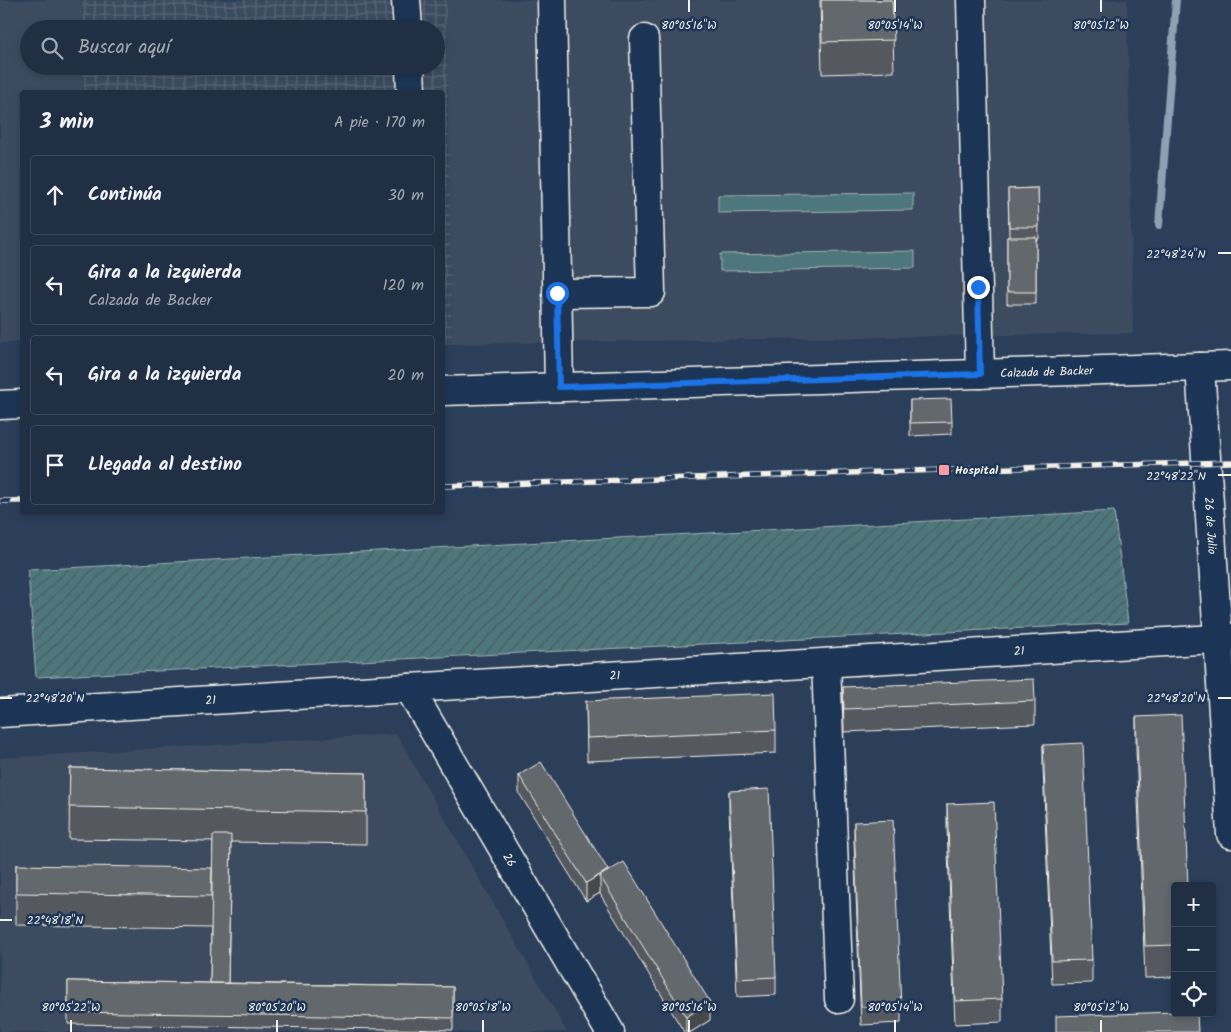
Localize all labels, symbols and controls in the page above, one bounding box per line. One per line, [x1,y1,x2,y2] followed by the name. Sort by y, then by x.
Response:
[661,16,717,35] text: 80°05'16"W
[867,16,923,35] text: 80°05'14"W
[1073,16,1129,35] text: 80°05'12"W
[20,20,445,75] search box
[78,33,170,63] text: Buscar aquí
[38,34,66,62] icon: search
[40,106,94,139] text: 3 min
[334,110,425,135] text: A pie · 170 m
[88,180,162,210] text: Continúa
[41,181,69,209] icon: ahead
[388,183,424,208] text: 30 m
[1146,245,1206,264] text: 22°48'24"N
[88,258,241,288] text: Gira a la izquierda
[41,271,69,299] icon: left
[383,273,424,298] text: 120 m
[967,276,990,299] route end
[546,282,569,305] route start
[88,288,212,313] text: Calzada de Backer
[88,360,241,390] text: Gira a la izquierda
[41,361,69,389] icon: left
[1000,361,1095,383] street label: Calzada de Backer
[388,363,424,388] text: 20 m
[88,450,242,480] text: Llegada al destino
[41,451,69,479] icon: arrive
[955,461,999,480] place label: Hospital
[937,463,951,477] marker: Hospital
[1146,467,1206,486] text: 22°48'22"N
[1199,496,1221,555] street label: 26 de Julio
[1013,642,1025,661] street label: 21
[609,666,621,686] street label: 21
[26,689,84,708] text: 22°48'20"N
[1147,689,1205,708] text: 22°48'20"N
[205,691,217,710] street label: 21
[497,849,521,871] street label: 26
[1171,882,1216,1017] map controls
[1171,882,1216,927] button: +
[27,911,83,930] text: 22°48'18"N
[1171,927,1216,972] button: −
[1171,972,1216,1017] button: locate
[42,998,100,1017] text: 80°05'22"W
[248,998,306,1017] text: 80°05'20"W
[455,998,511,1017] text: 80°05'18"W
[661,998,717,1017] text: 80°05'16"W
[867,998,923,1017] text: 80°05'14"W
[1073,998,1129,1017] text: 80°05'12"W

